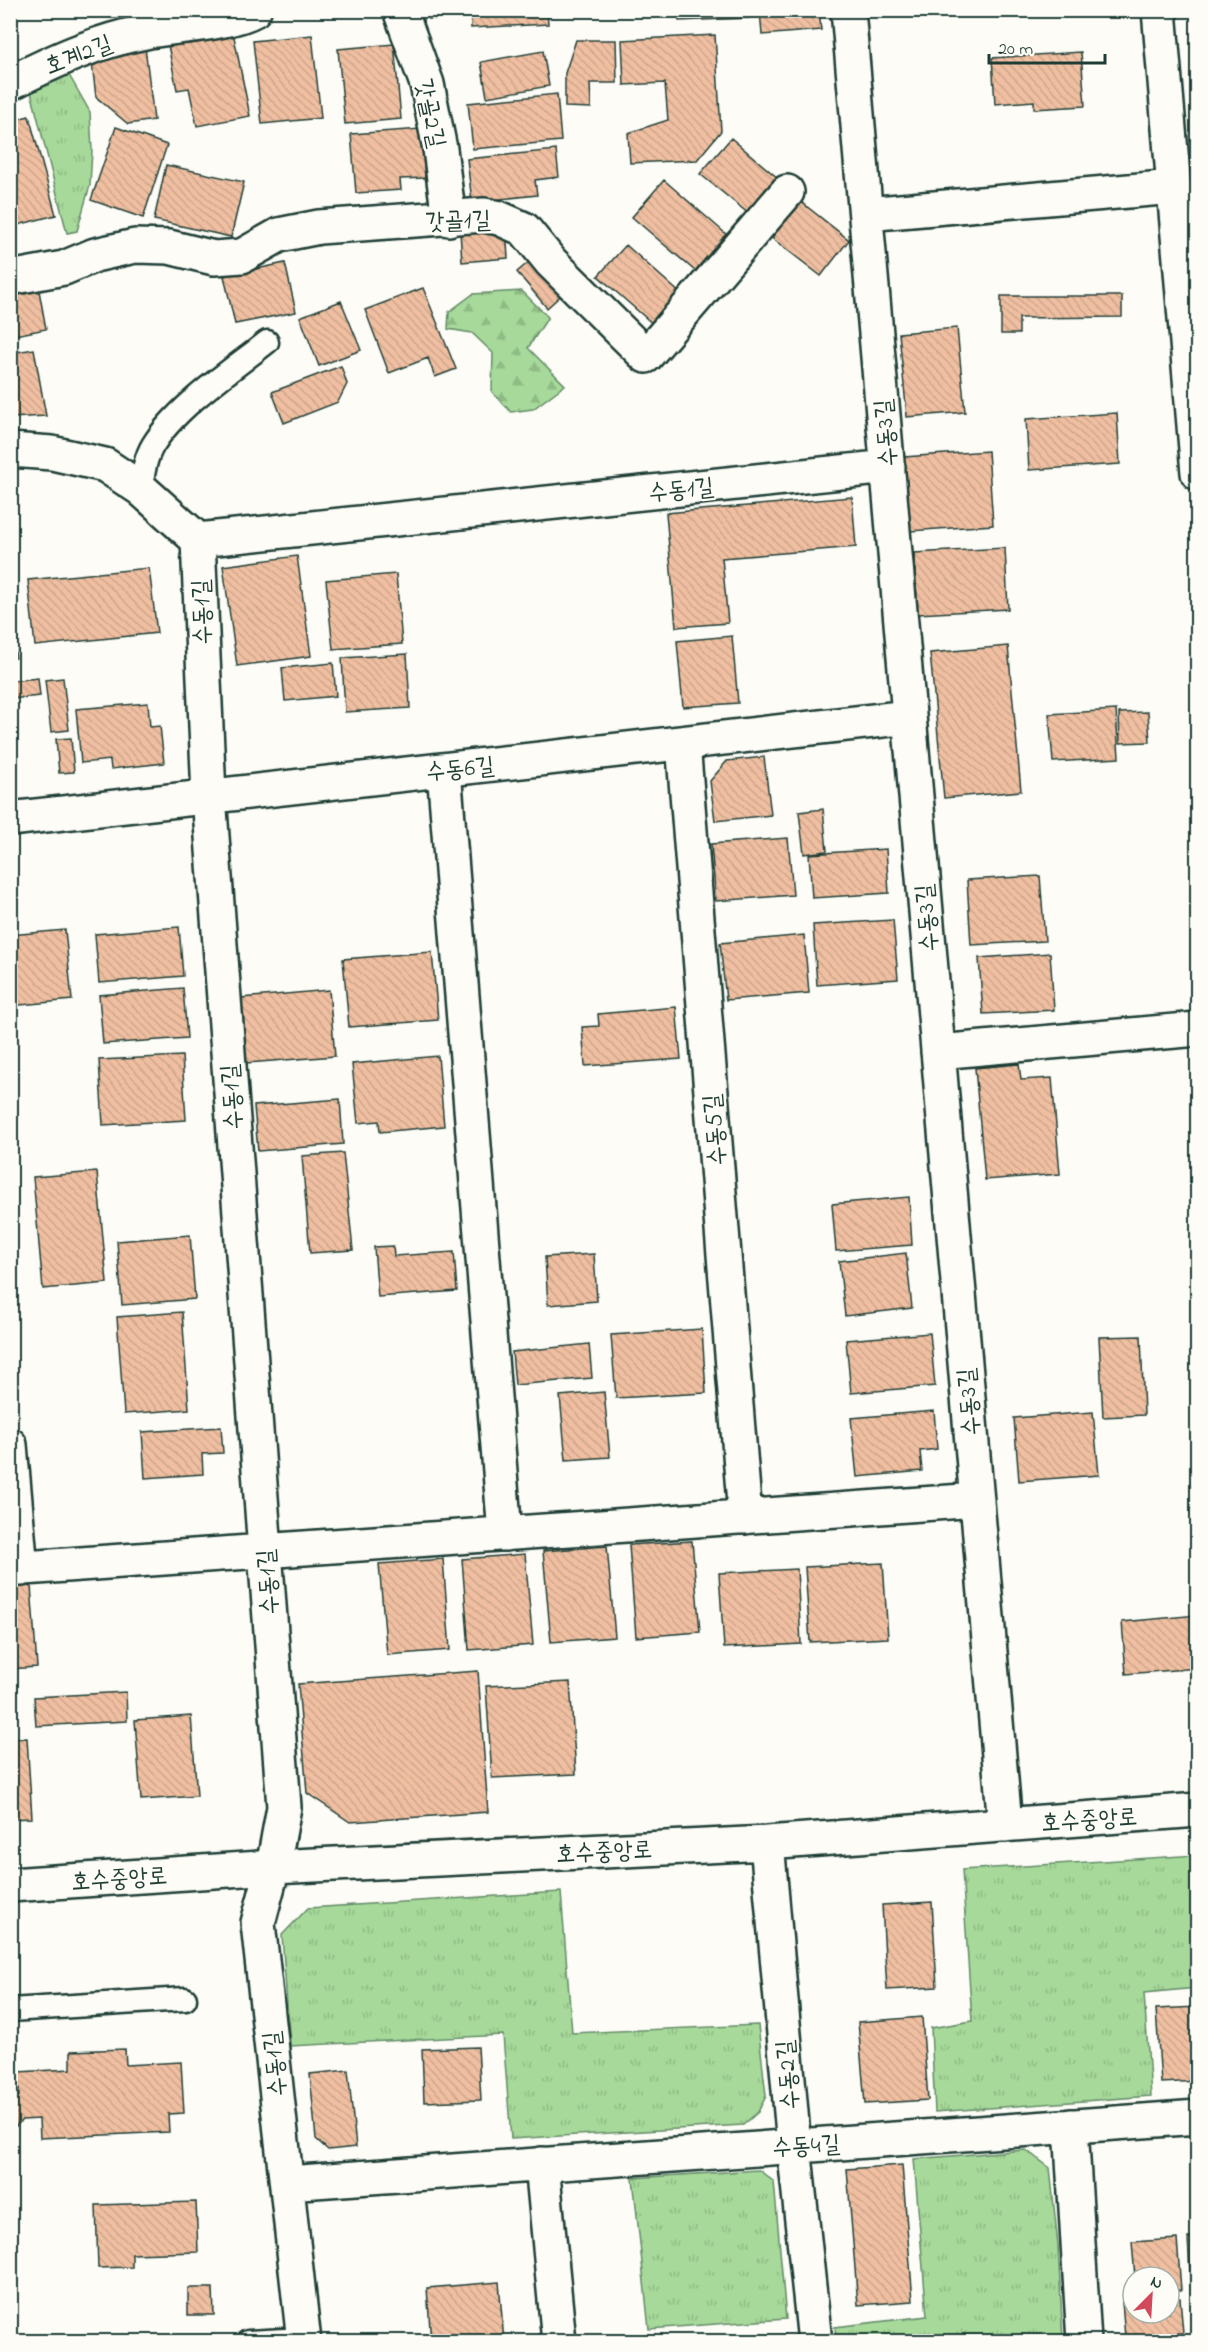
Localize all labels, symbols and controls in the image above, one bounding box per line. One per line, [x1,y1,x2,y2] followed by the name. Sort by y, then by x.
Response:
[40,27,118,85] street label: 호계2길
[989,27,1104,65] scale bar
[998,37,1033,63] text: 20 m
[404,76,453,151] street label: 갓골2길
[425,204,491,241] street label: 갓골1길
[867,397,908,468] street label: 수동3길
[647,471,716,512] street label: 수동1길
[185,579,222,645] street label: 수동1길
[424,750,496,791] street label: 수동6길
[908,882,949,953] street label: 수동3길
[214,1063,253,1131] street label: 수동1길
[696,1093,737,1167] street label: 수동5길
[950,1366,991,1437] street label: 수동3길
[250,1548,289,1616] street label: 수동1길
[1040,1801,1139,1842] street label: 호수중앙로
[555,1833,653,1873] street label: 호수중앙로
[70,1860,169,1901] street label: 호수중앙로
[256,2029,297,2098] street label: 수동1길
[769,2038,810,2111] street label: 수동2길
[771,2128,841,2167] street label: 수동4길
[1121,2265,1181,2325] north arrow
[1146,2270,1166,2296] text: N

